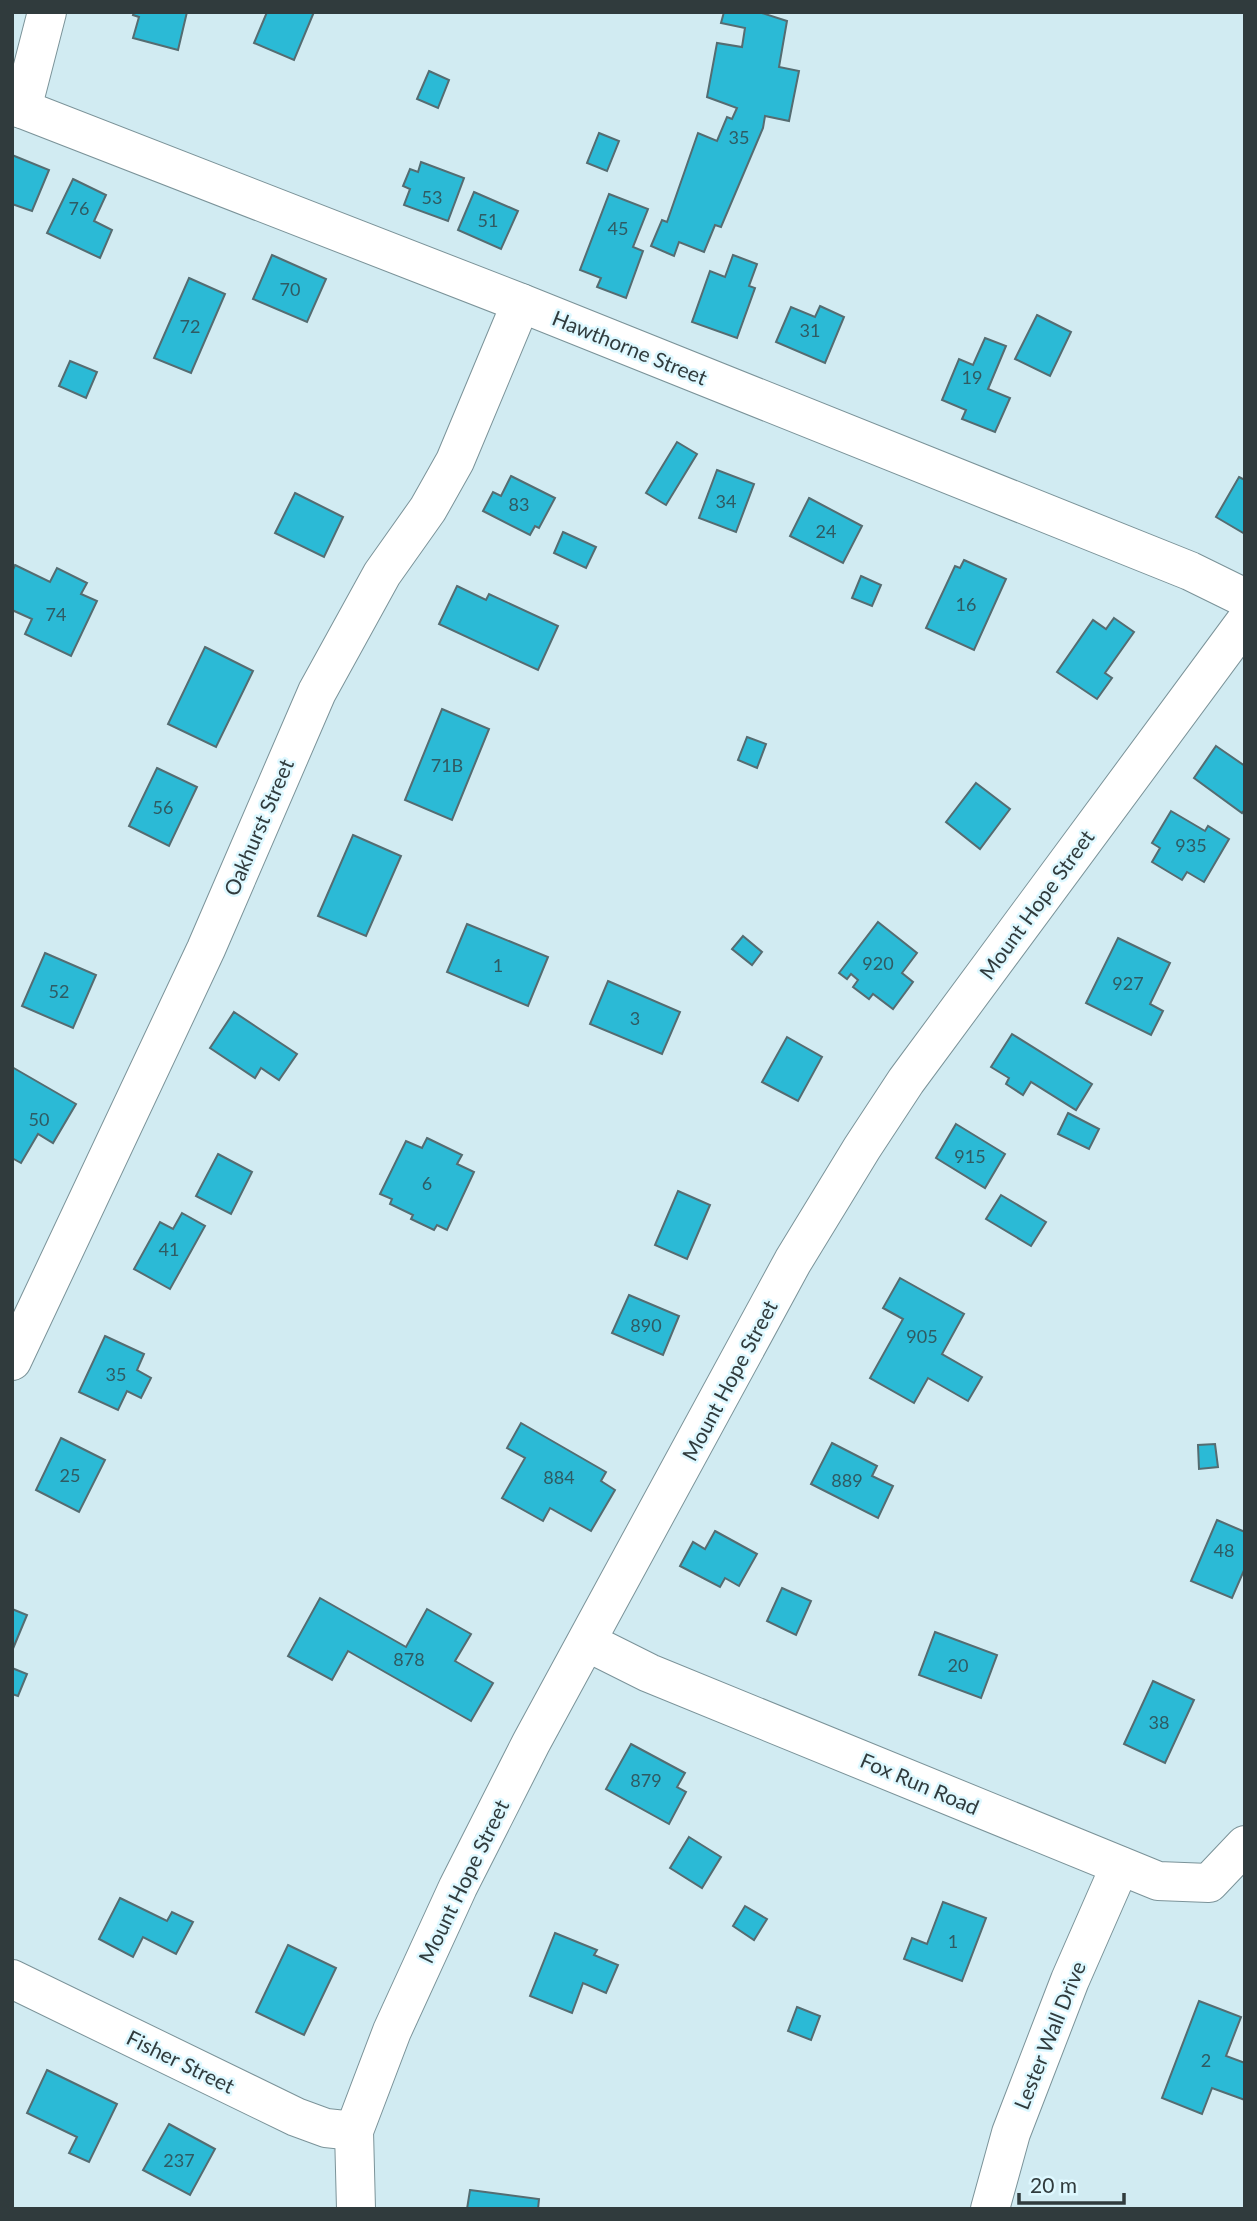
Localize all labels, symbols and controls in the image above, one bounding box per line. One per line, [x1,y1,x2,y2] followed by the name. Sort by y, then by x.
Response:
[729,126,749,148] house number: 35
[422,186,442,208] house number: 53
[69,197,89,219] house number: 76
[478,209,498,231] house number: 51
[608,217,628,239] house number: 45
[280,278,300,300] house number: 70
[549,305,712,390] street label: Hawthorne Street
[180,315,200,337] house number: 72
[800,319,820,341] house number: 31
[962,366,982,388] house number: 19
[716,490,736,512] house number: 34
[509,493,529,515] house number: 83
[816,520,836,542] house number: 24
[956,593,976,615] house number: 16
[46,603,66,625] house number: 74
[431,754,463,776] house number: 71B
[218,755,298,899] street label: Oakhurst Street
[153,796,173,818] house number: 56
[973,824,1099,984] street label: Mount Hope Street
[1175,834,1207,856] house number: 935
[862,952,894,974] house number: 920
[493,954,503,976] house number: 1
[1112,972,1144,994] house number: 927
[49,980,69,1002] house number: 52
[630,1007,640,1029] house number: 3
[29,1108,49,1130] house number: 50
[954,1145,986,1167] house number: 915
[422,1172,432,1194] house number: 6
[159,1238,179,1260] house number: 41
[676,1295,782,1465] street label: Mount Hope Street
[630,1314,662,1336] house number: 890
[906,1325,938,1347] house number: 905
[106,1363,126,1385] house number: 35
[60,1464,80,1486] house number: 25
[543,1466,575,1488] house number: 884
[831,1469,863,1491] house number: 889
[1214,1539,1234,1561] house number: 48
[393,1648,425,1670] house number: 878
[948,1654,968,1676] house number: 20
[1149,1711,1169,1733] house number: 38
[857,1747,983,1819] street label: Fox Run Road
[630,1769,662,1791] house number: 879
[413,1795,514,1967] street label: Mount Hope Street
[948,1930,958,1952] house number: 1
[1008,1957,1090,2113] street label: Lester Wall Drive
[123,2024,239,2098] street label: Fisher Street
[1201,2049,1211,2071] house number: 2
[163,2149,195,2171] house number: 237
[1019,2162,1124,2206] scale bar
[1030,2172,1077,2197] text: 20 m

